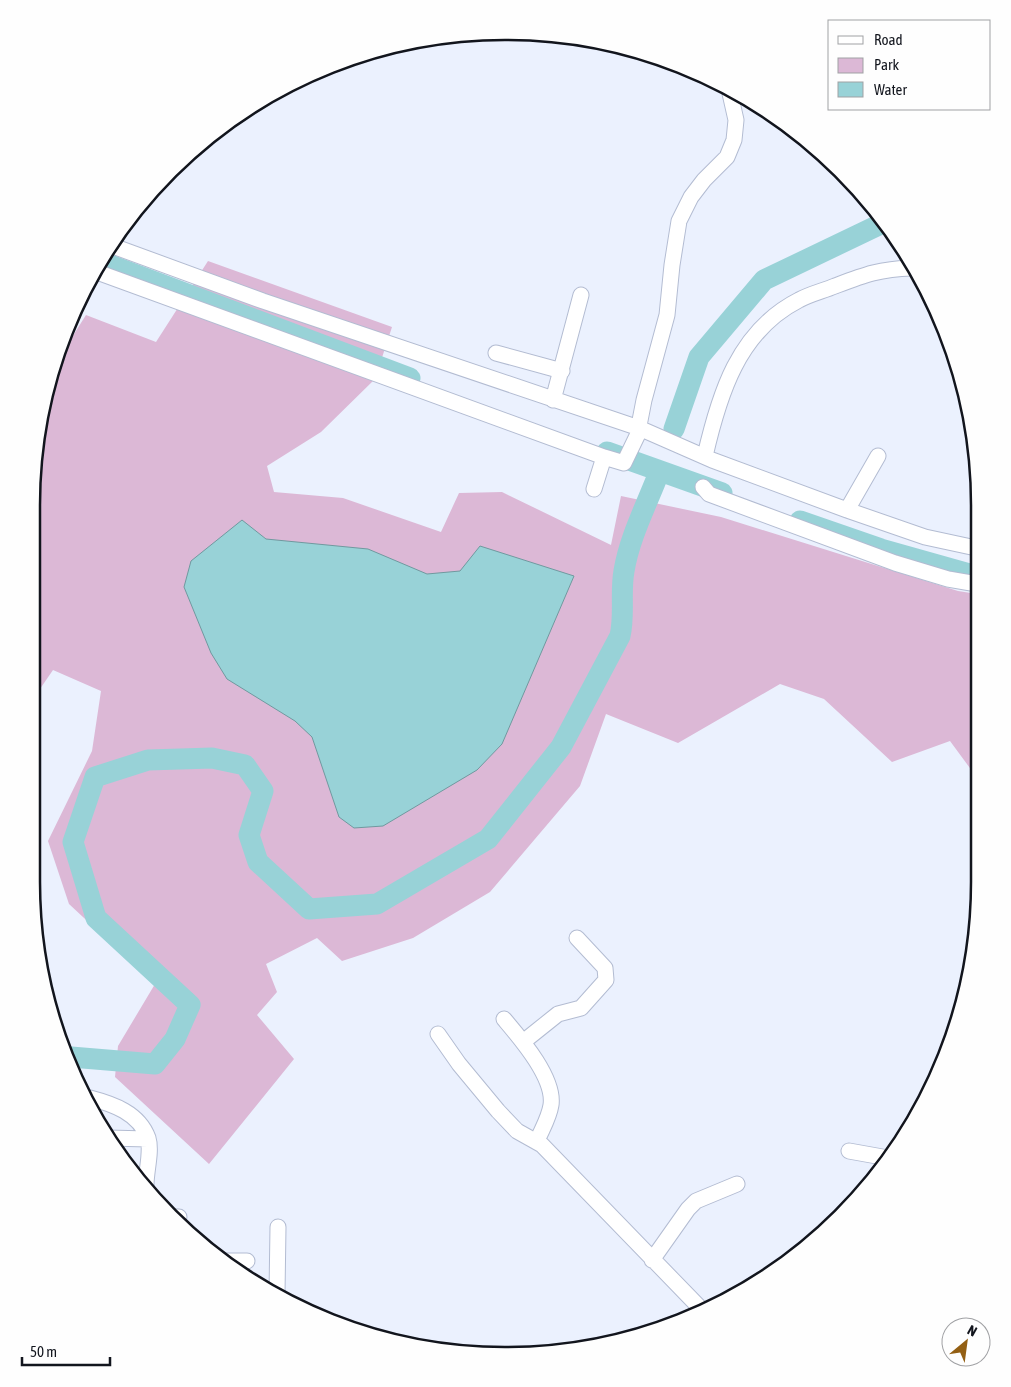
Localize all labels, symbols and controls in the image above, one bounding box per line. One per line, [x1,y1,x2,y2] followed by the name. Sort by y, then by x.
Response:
[828,20,991,110] legend
[874,31,903,48] text: Road
[874,56,899,73] text: Park
[874,81,907,98] text: Water
[941,1317,991,1367] north arrow
[965,1322,980,1340] text: N
[22,1334,110,1366] scale bar
[30,1343,57,1360] text: 50 m

